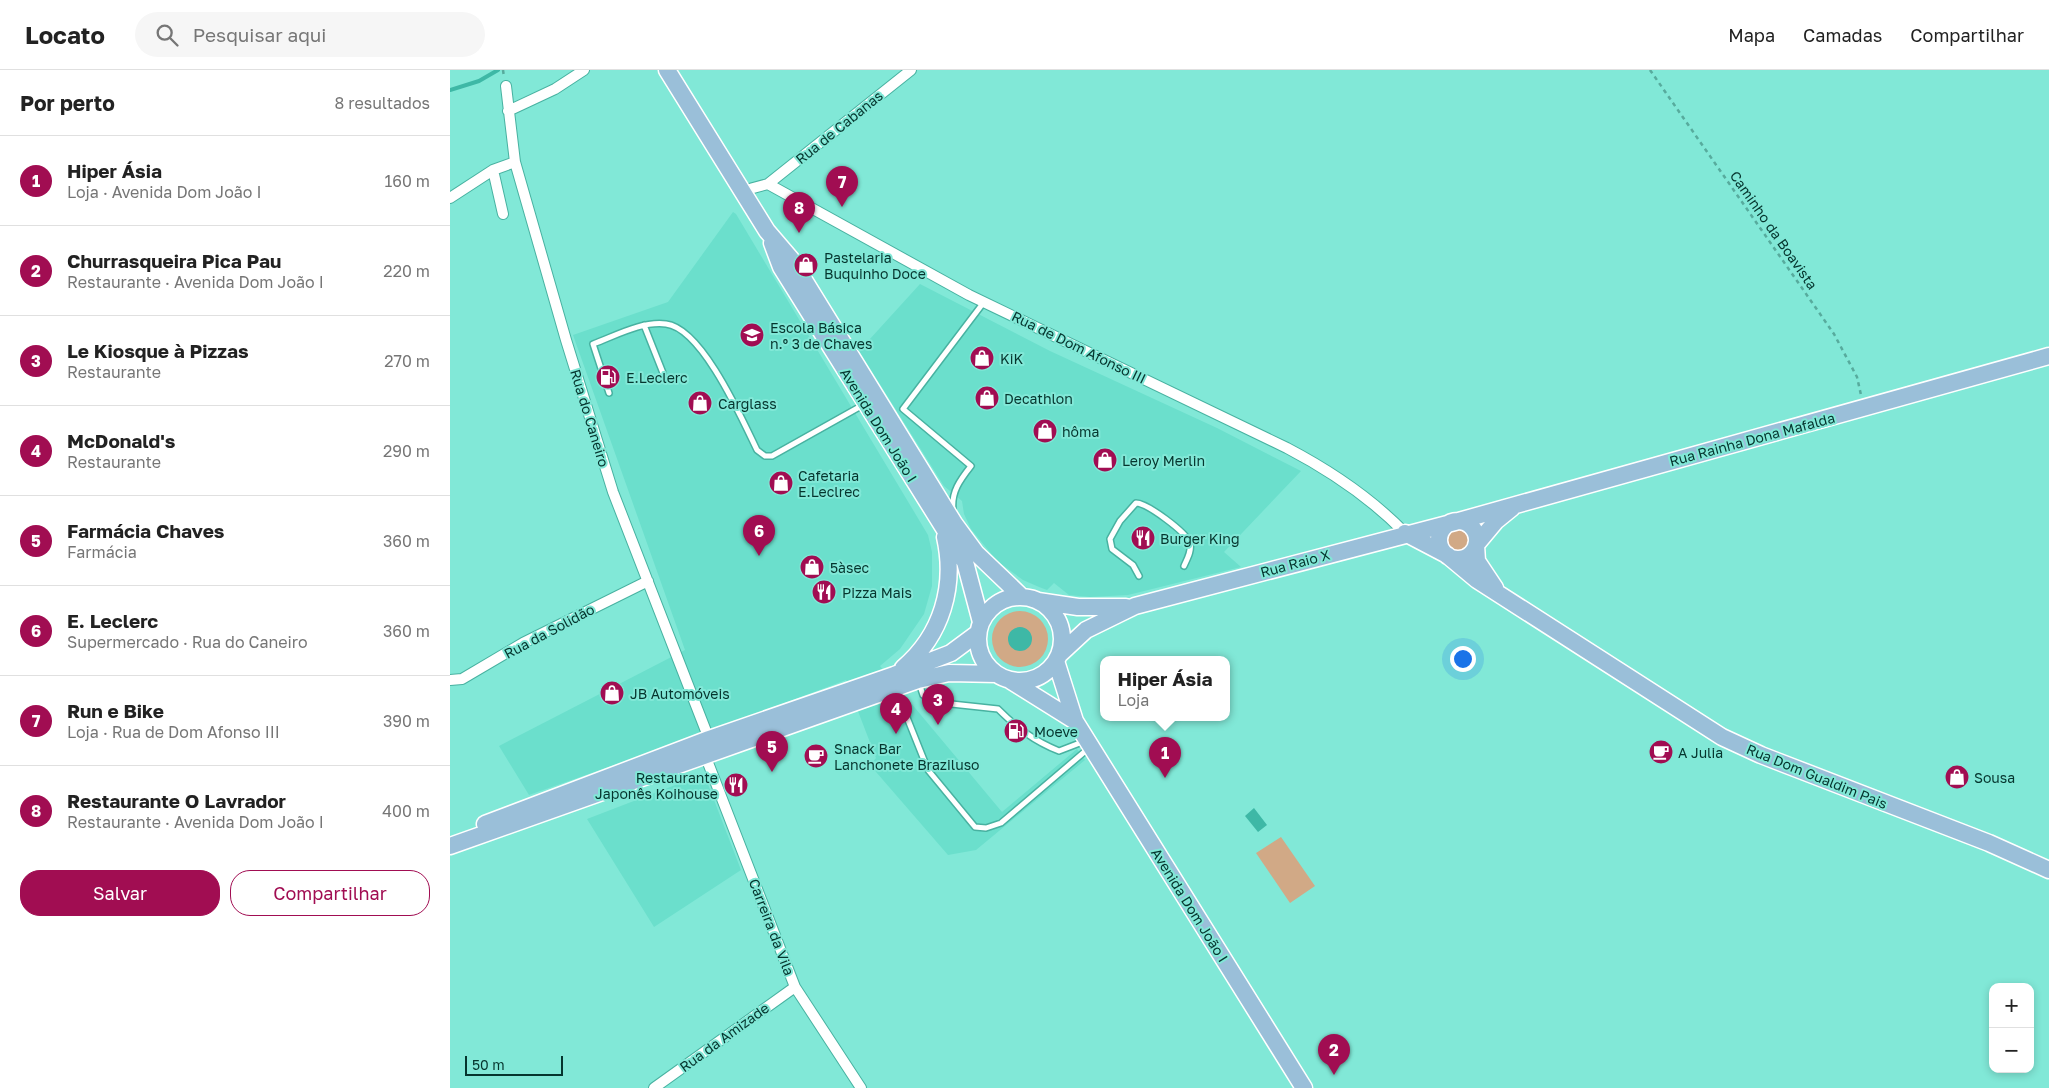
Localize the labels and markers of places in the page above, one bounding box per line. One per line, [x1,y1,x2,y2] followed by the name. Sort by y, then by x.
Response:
[826,166,858,207] pin: 7
[783,192,815,233] pin: 8
[824,249,926,282] place label: Pastelaria Buquinho Doce
[793,252,819,278] shop icon: Pastelaria Buquinho Doce
[770,319,872,352] place label: Escola Básica n.º 3 de Chaves
[739,322,765,348] school or university icon: Escola Básica n.º 3 de Chaves
[969,345,995,371] shop icon: KiK
[1000,350,1023,367] place label: KiK
[595,364,621,390] fuel station icon: E.Leclerc
[626,369,688,386] place label: E.Leclerc
[974,385,1000,411] shop icon: Decathlon
[687,390,713,416] shop icon: Carglass
[1004,390,1073,407] place label: Decathlon
[718,395,777,412] place label: Carglass
[1032,418,1058,444] shop icon: hôma
[1062,423,1099,440] place label: hôma
[1092,447,1118,473] shop icon: Leroy Merlin
[1122,452,1205,469] place label: Leroy Merlin
[798,467,860,500] place label: Cafetaria E.Leclrec
[768,470,794,496] shop icon: Cafetaria E.Leclrec
[743,515,775,556] pin: 6
[1130,525,1156,551] restaurant icon: Burger King
[1160,530,1240,547] place label: Burger King
[799,554,825,580] shop icon: 5àsec
[830,559,870,576] place label: 5àsec
[811,579,837,605] restaurant icon: Pizza Mais
[842,584,912,601] place label: Pizza Mais
[599,680,625,706] shop icon: JB Automóveis
[922,684,954,725] pin: 3
[630,685,730,702] place label: JB Automóveis
[880,693,912,734] pin: 4
[1003,718,1029,744] fuel station icon: Moeve
[1034,723,1078,740] place label: Moeve
[756,731,788,772] pin: 5
[1149,737,1181,778] pin: 1
[1648,739,1674,765] cafe icon: A Julia
[834,740,980,773] place label: Snack Bar Lanchonete Braziluso
[803,743,829,769] cafe icon: Snack Bar Lanchonete Braziluso
[1678,744,1723,761] place label: A Julia
[1944,764,1970,790] shop icon: Sousa
[595,769,718,802] place label: Restaurante Japonês Koihouse
[1974,769,2015,786] place label: Sousa
[723,772,749,798] restaurant icon: Restaurante Japonês Koihouse
[1318,1034,1350,1075] pin: 2

